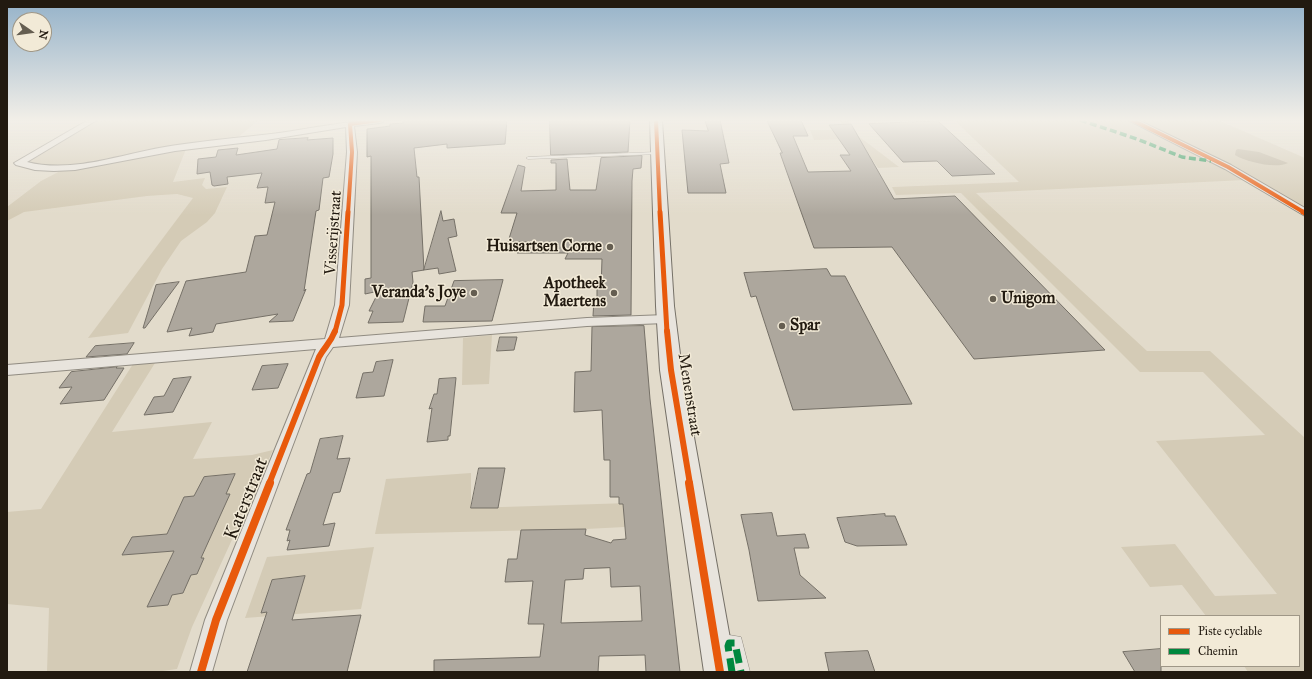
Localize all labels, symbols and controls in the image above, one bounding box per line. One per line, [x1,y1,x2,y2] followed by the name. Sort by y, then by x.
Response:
[12,12,52,52] north arrow
[36,29,51,41] text: N
[321,190,347,276] street label: Visserijstraat
[486,237,602,257] place label: Huisartsen Corne
[605,242,615,252] marker: Huisartsen Corne
[543,274,606,312] place label: Apotheek Maertens
[372,283,466,303] place label: Veranda's Joye
[469,288,479,298] marker: Veranda's Joye
[609,288,619,298] marker: Apotheek Maertens
[1001,289,1055,309] place label: Unigom
[988,294,998,304] marker: Unigom
[790,316,820,336] place label: Spar
[777,321,787,331] marker: Spar
[673,352,705,438] street label: Menenstraat
[220,454,274,544] street label: Katerstraat
[1160,615,1300,667] legend
[1198,624,1262,638] text: Piste cyclable
[1198,644,1238,658] text: Chemin

